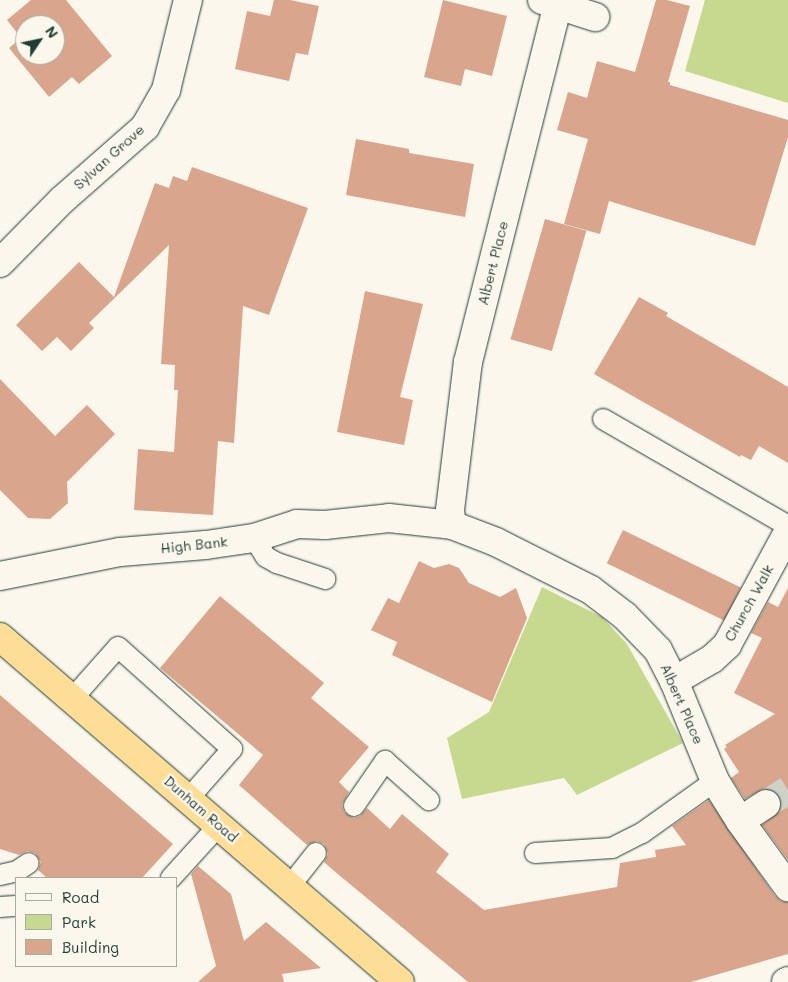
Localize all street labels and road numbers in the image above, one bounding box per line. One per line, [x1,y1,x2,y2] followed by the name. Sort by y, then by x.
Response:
[70,121,148,193] street label: Sylvan Grove
[474,219,512,307] street label: Albert Place
[160,533,228,557] street label: High Bank
[721,562,777,644] street label: Church Walk
[657,661,707,747] street label: Albert Place
[161,772,241,846] street label: Dunham Road

